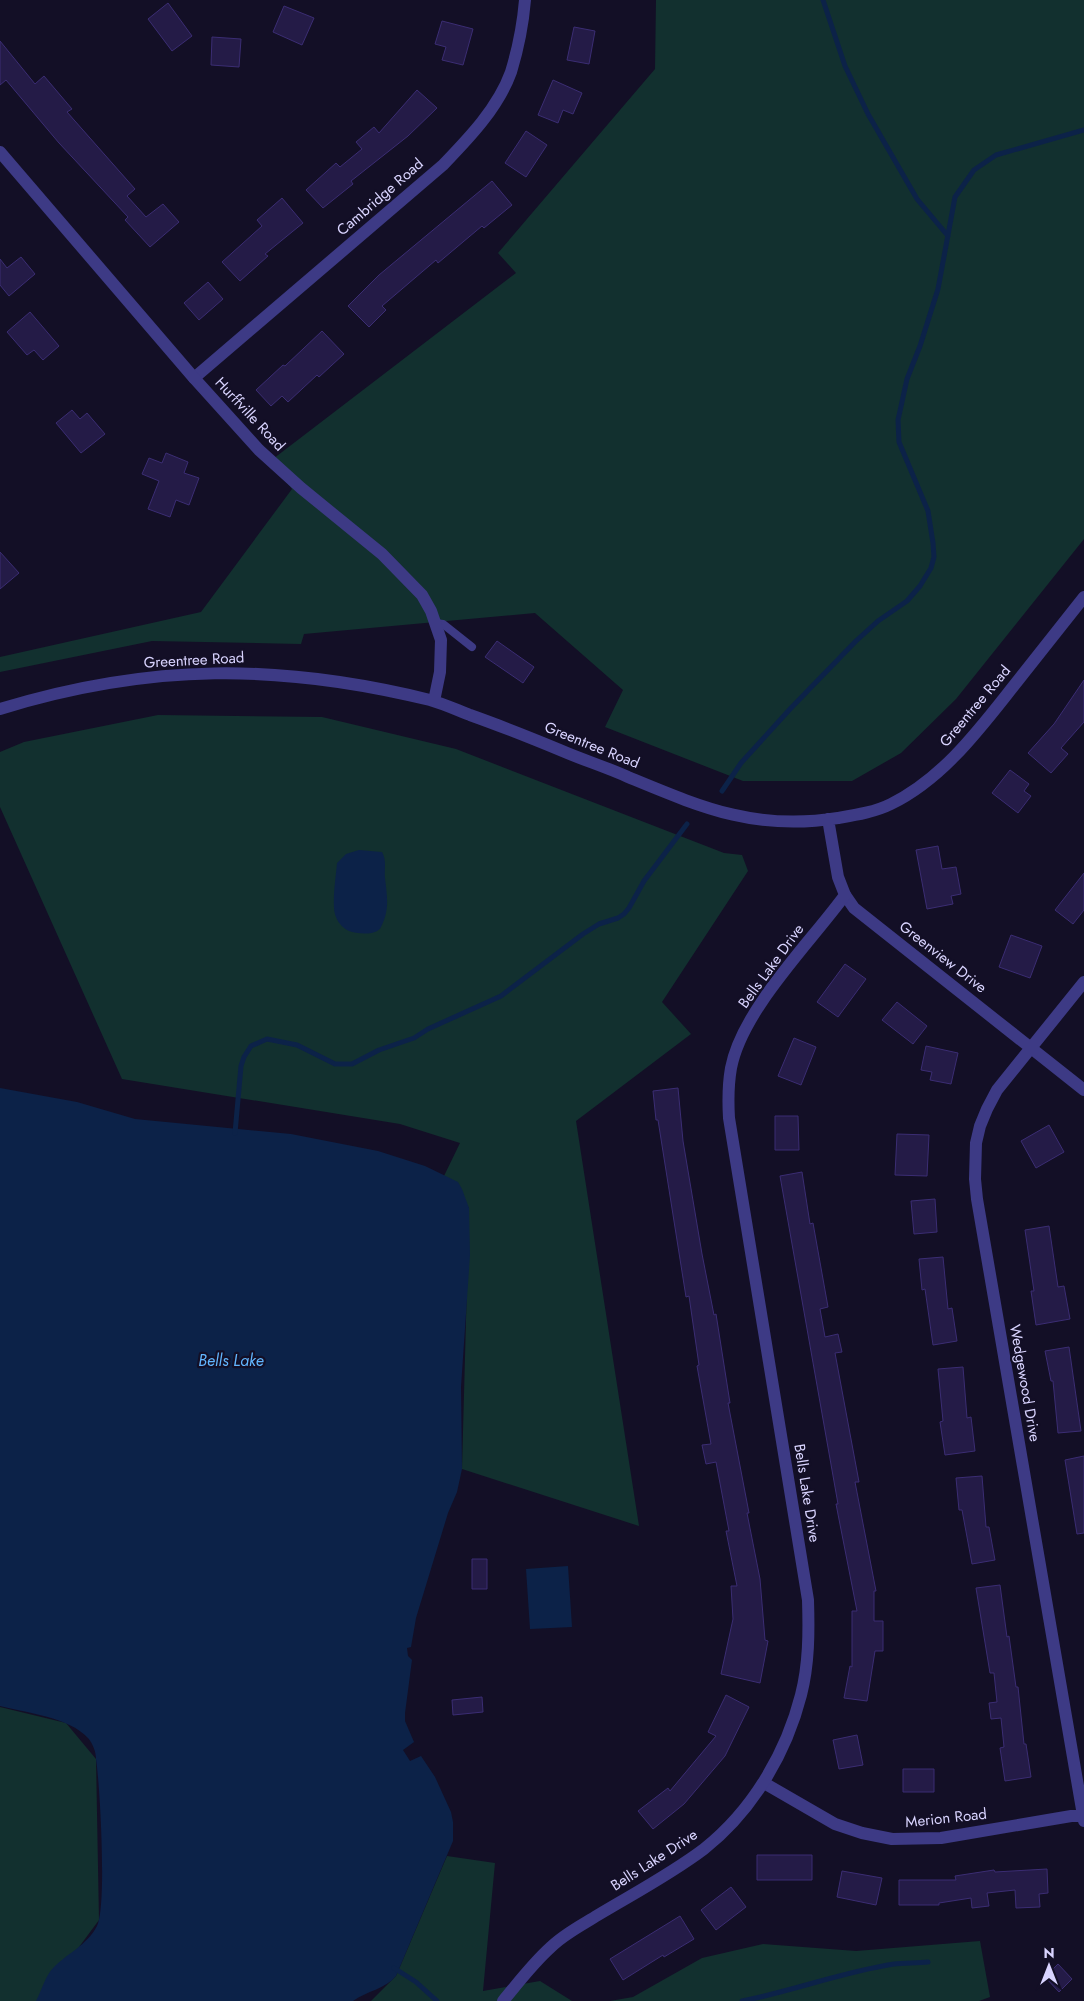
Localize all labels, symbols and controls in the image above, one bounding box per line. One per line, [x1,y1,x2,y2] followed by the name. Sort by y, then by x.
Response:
[332,153,428,241] street label: Cambridge Road
[210,372,290,456] street label: Hurffville Road
[143,646,245,674] street label: Greentree Road
[934,660,1016,752] street label: Greentree Road
[541,716,643,774] street label: Greentree Road
[895,916,992,998] street label: Greenview Drive
[733,919,809,1013] street label: Bells Lake Drive
[1004,1323,1046,1444] street label: Wedgewood Drive
[198,1349,264,1372] water label: Bells Lake
[788,1442,826,1544] street label: Bells Lake Drive
[904,1803,988,1833] street label: Merion Road
[606,1824,702,1896] street label: Bells Lake Drive
[1024,1941,1074,1991] north arrow
[1043,1943,1055,1963] text: N

